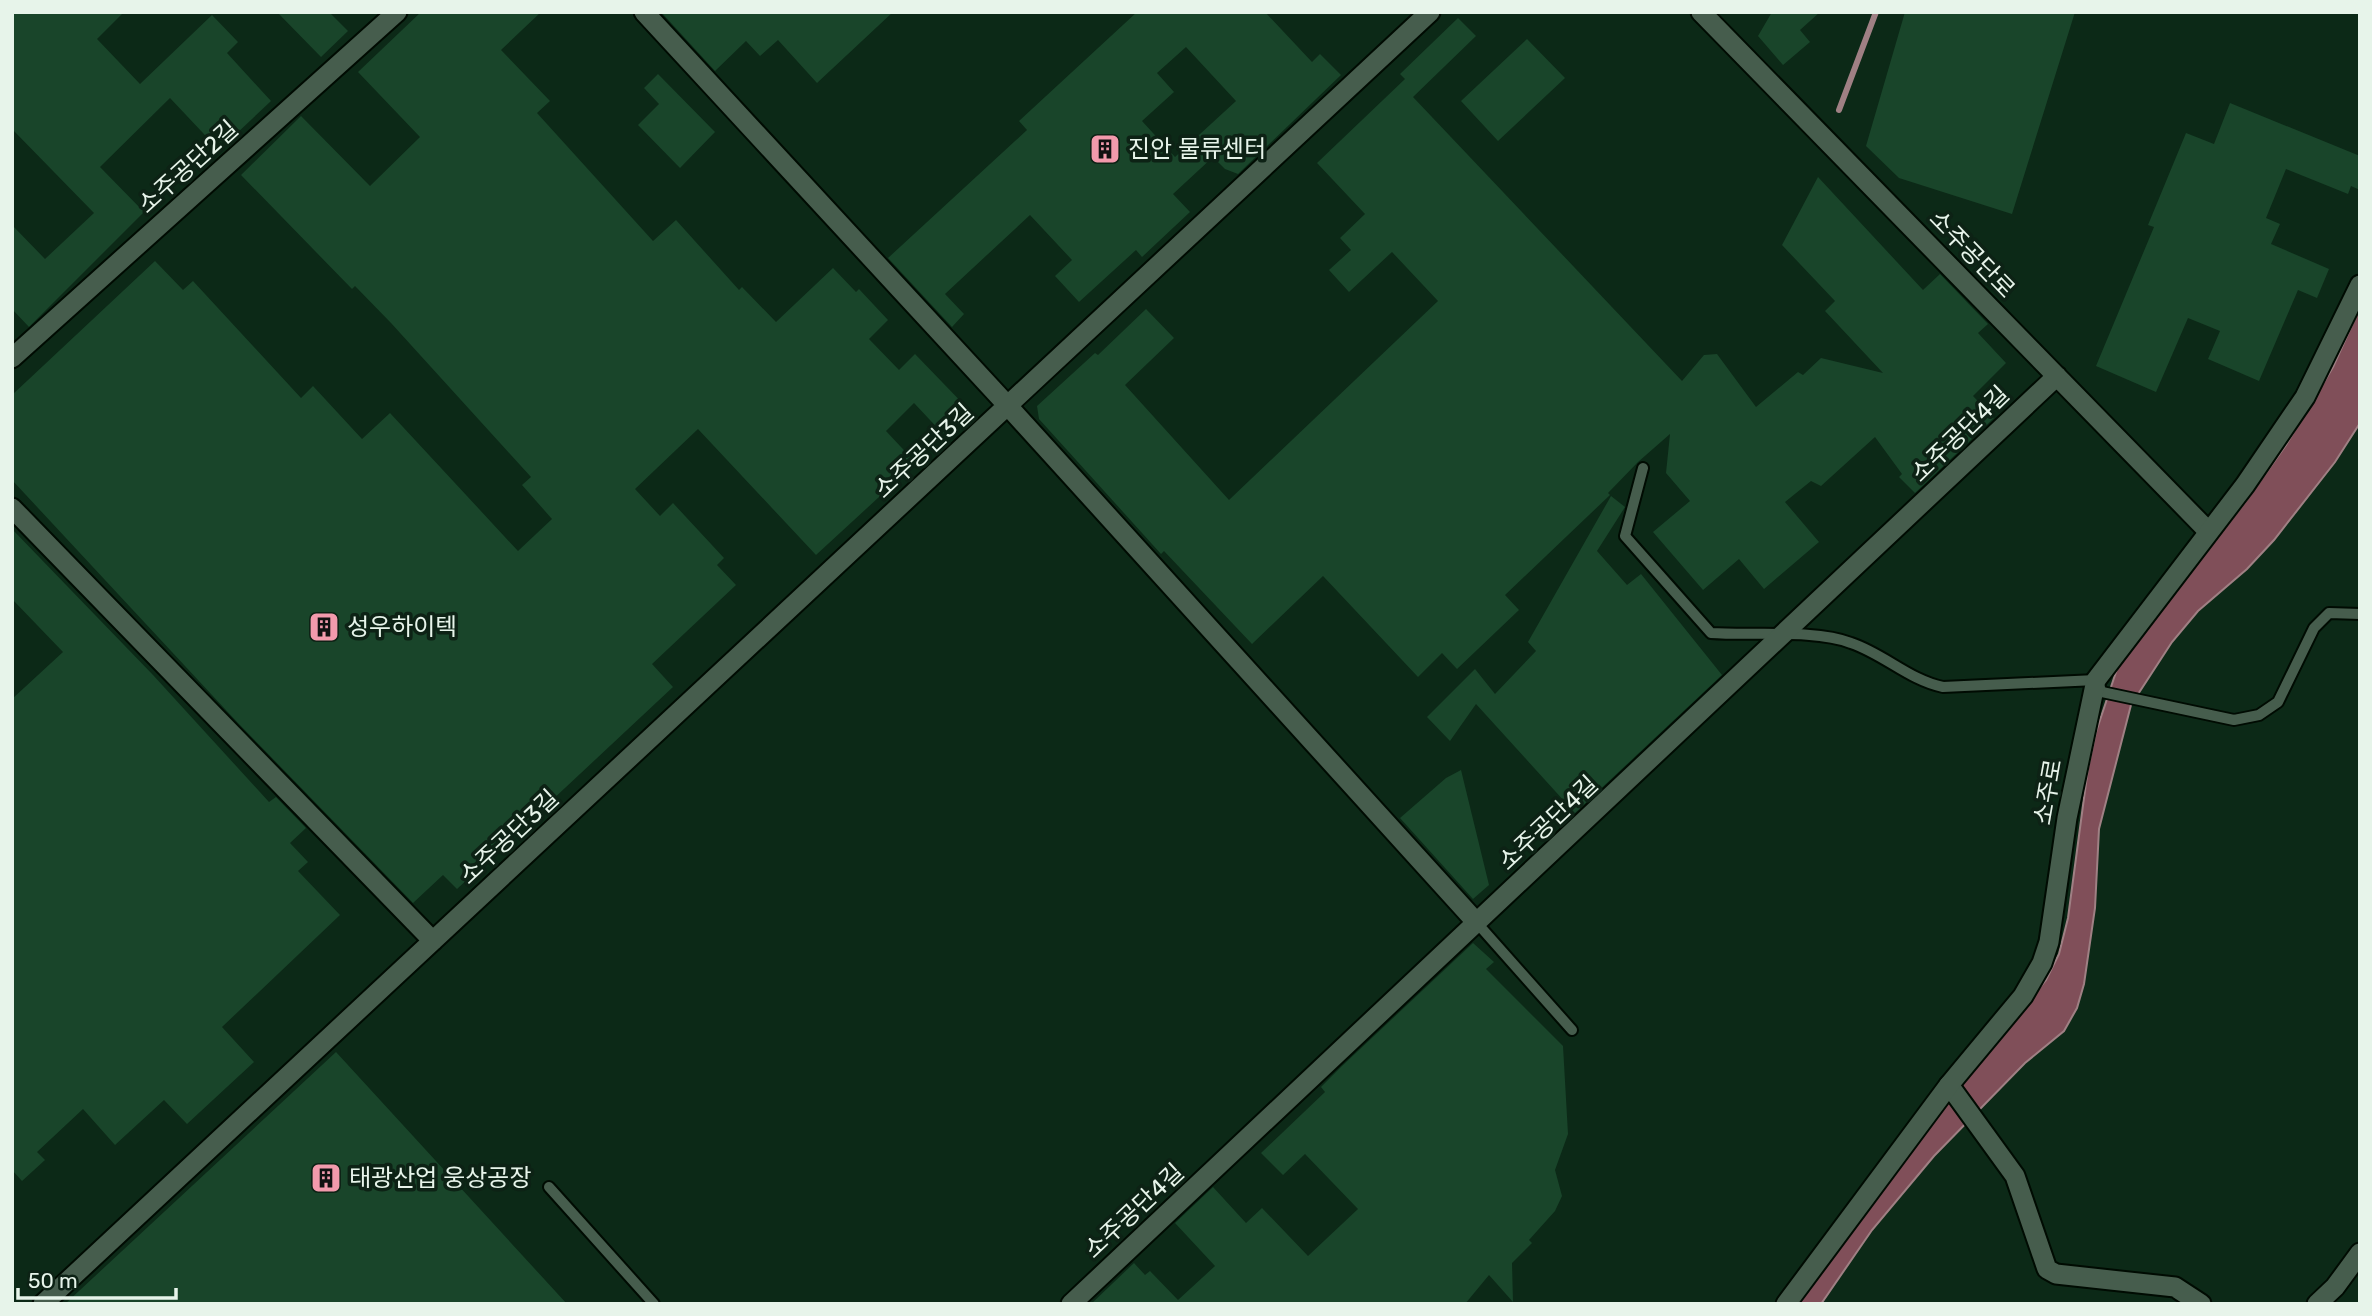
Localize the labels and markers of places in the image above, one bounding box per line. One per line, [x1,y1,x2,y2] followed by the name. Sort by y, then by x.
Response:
[1088,132,1122,166] building icon: 진안 물류센터
[1128,135,1266,163] place label: 진안 물류센터
[307,610,341,644] building icon: 성우하이텍
[347,613,457,641] place label: 성우하이텍
[309,1161,343,1195] building icon: 태광산업 웅상공장
[349,1164,532,1192] place label: 태광산업 웅상공장

